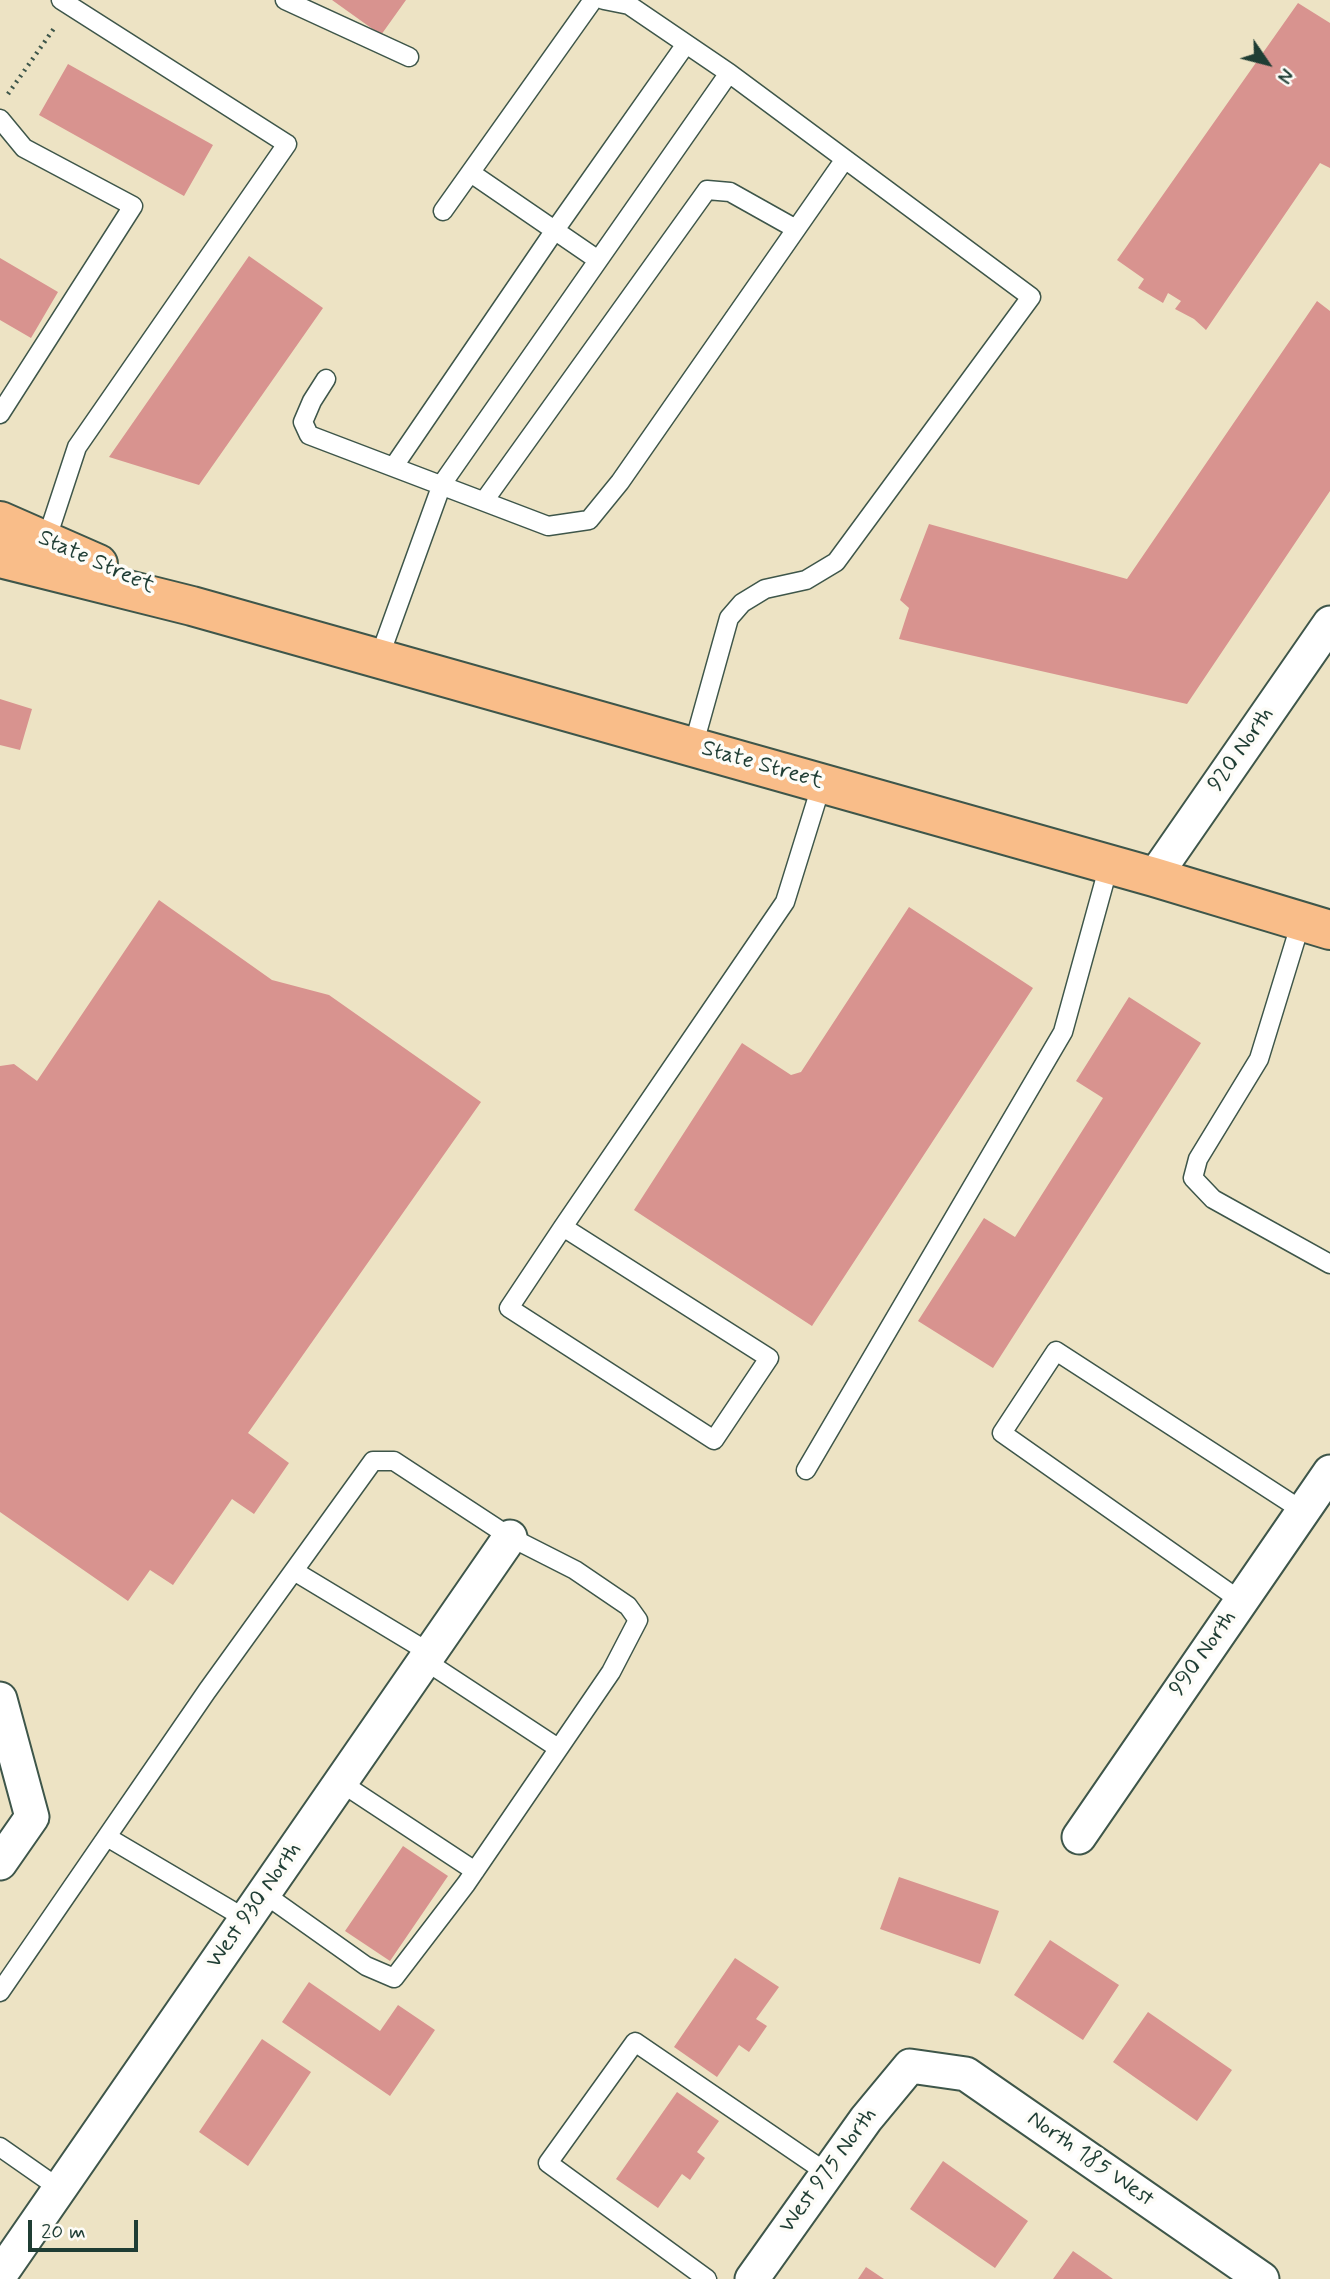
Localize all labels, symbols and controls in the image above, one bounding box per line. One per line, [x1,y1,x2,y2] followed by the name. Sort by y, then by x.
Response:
[1232,28,1302,98] north arrow
[1271,63,1298,88] text: N
[33,525,159,601] street label: State Street
[1203,702,1281,798] street label: 920 North
[698,735,826,797] street label: State Street
[1164,1606,1244,1702] street label: 990 North
[201,1838,309,1974] street label: West 930 North
[774,2103,884,2239] street label: West 975 North
[1021,2106,1159,2214] street label: North 185 West
[32,2206,142,2250] scale bar
[41,2218,86,2246] text: 20 m

